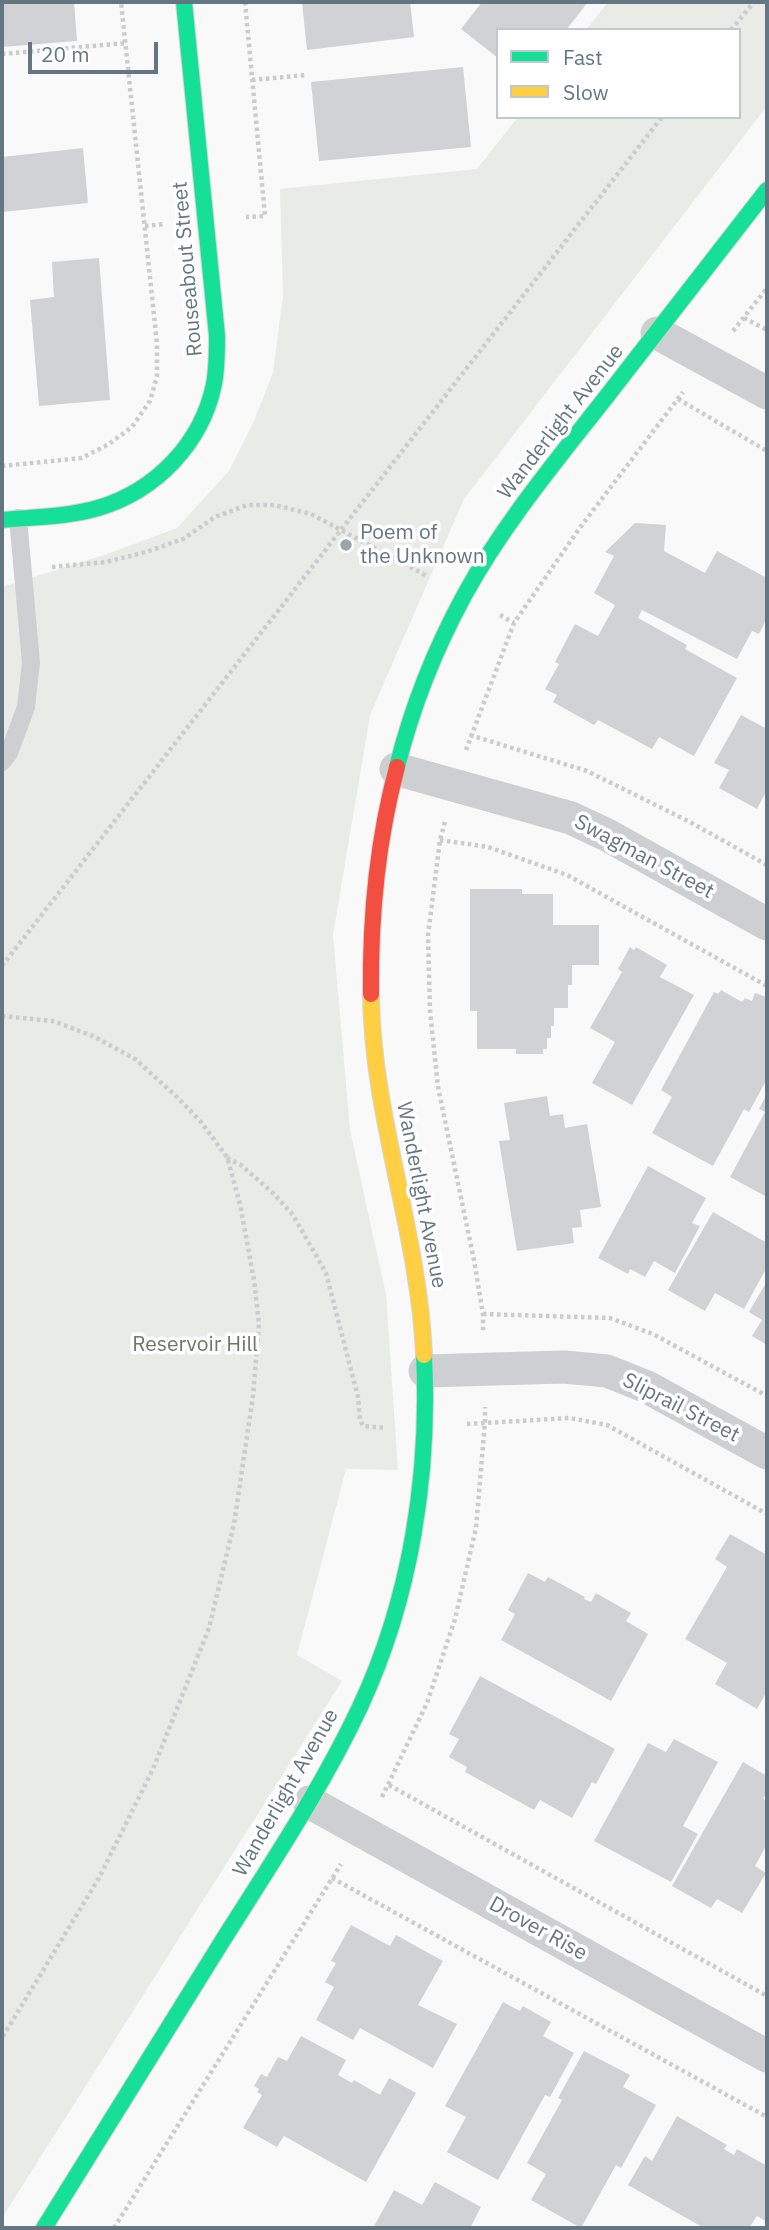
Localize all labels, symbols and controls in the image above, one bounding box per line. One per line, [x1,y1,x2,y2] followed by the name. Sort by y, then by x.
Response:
[32,28,161,72] scale bar
[496,28,741,119] legend
[41,40,90,68] text: 20 m
[563,43,603,71] text: Fast
[563,78,609,106] text: Slow
[168,180,208,358] street label: Rouseabout Street
[493,340,629,504] street label: Wanderlight Avenue
[360,520,485,570] place label: Poem of the Unknown
[338,537,354,553] marker: Poem of the Unknown
[570,810,718,904] street label: Swagman Street
[391,1100,451,1290] street label: Wanderlight Avenue
[132,1332,258,1358] park label: Reservoir Hill
[618,1368,744,1448] street label: Sliprail Street
[228,1705,344,1881] street label: Wanderlight Avenue
[485,1892,591,1966] street label: Drover Rise

